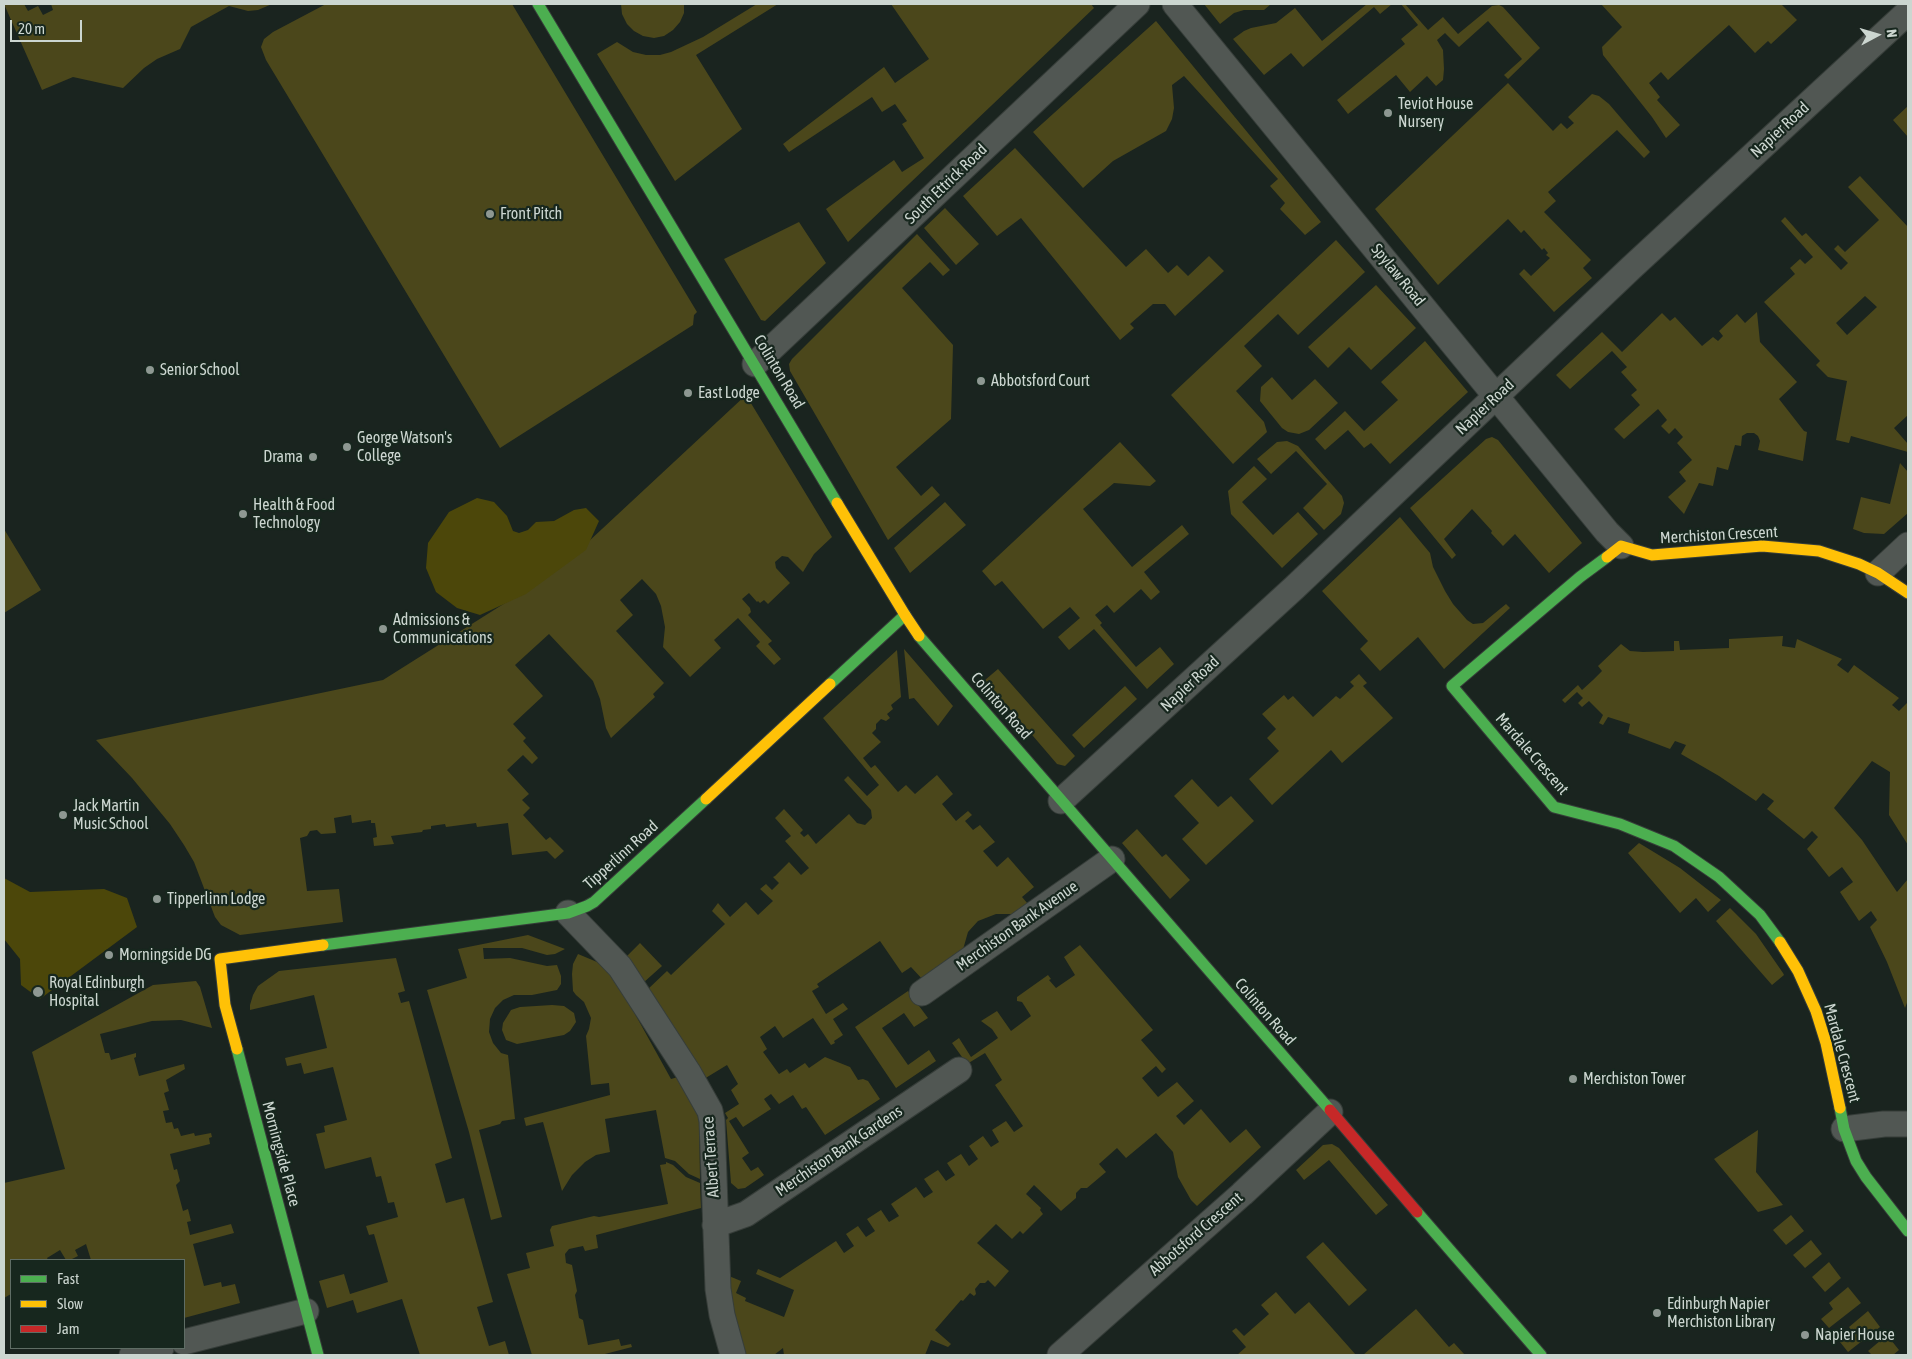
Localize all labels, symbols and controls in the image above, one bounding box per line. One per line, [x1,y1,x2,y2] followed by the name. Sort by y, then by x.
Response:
[12,10,85,42] scale bar
[1852,10,1902,60] north arrow
[18,20,45,37] text: 20 m
[1884,28,1900,38] text: N
[1398,94,1473,132] place label: Teviot House Nursery
[1747,98,1813,162] street label: Napier Road
[1382,107,1394,119] marker: Teviot House Nursery
[901,140,991,228] street label: South Ettrick Road
[500,204,562,224] place label: Front Pitch
[484,208,496,220] marker: Front Pitch
[1367,240,1429,310] street label: Spylaw Road
[749,332,809,412] street label: Colinton Road
[160,360,240,380] place label: Senior School
[144,364,156,376] marker: Senior School
[991,371,1090,391] place label: Abbotsford Court
[975,375,987,387] marker: Abbotsford Court
[1452,375,1518,439] street label: Napier Road
[698,383,760,403] place label: East Lodge
[682,387,694,399] marker: East Lodge
[357,428,452,466] place label: George Watson's College
[341,441,353,453] marker: George Watson's College
[263,447,303,467] place label: Drama
[307,451,319,463] marker: Drama
[253,495,335,533] place label: Health & Food Technology
[237,508,249,520] marker: Health & Food Technology
[1660,522,1778,548] street label: Merchiston Crescent
[393,610,493,648] place label: Admissions & Communications
[377,623,389,635] marker: Admissions & Communications
[1157,652,1223,716] street label: Napier Road
[967,668,1035,744] street label: Colinton Road
[1491,709,1573,799] street label: Mardale Crescent
[73,796,149,834] place label: Jack Martin Music School
[57,809,69,821] marker: Jack Martin Music School
[580,817,662,893] street label: Tipperlinn Road
[953,877,1081,975] street label: Merchiston Bank Avenue
[167,889,265,909] place label: Tipperlinn Lodge
[151,893,163,905] marker: Tipperlinn Lodge
[119,945,212,965] place label: Morningside DG
[103,949,115,961] marker: Morningside DG
[49,973,145,1011] place label: Royal Edinburgh Hospital
[1231,974,1299,1050] street label: Colinton Road
[31,985,45,999] marker: Royal Edinburgh Hospital
[1820,1001,1864,1105] street label: Mardale Crescent
[1583,1069,1685,1089] place label: Merchiston Tower
[1567,1073,1579,1085] marker: Merchiston Tower
[258,1099,304,1209] street label: Morningside Place
[772,1102,906,1200] street label: Merchiston Bank Gardens
[699,1116,723,1198] street label: Albert Terrace
[1145,1188,1247,1280] street label: Abbotsford Crescent
[10,1259,185,1349] legend
[57,1270,79,1287] text: Fast
[1667,1294,1775,1332] place label: Edinburgh Napier Merchiston Library
[57,1295,83,1312] text: Slow
[1651,1307,1663,1319] marker: Edinburgh Napier Merchiston Library
[57,1320,80,1337] text: Jam
[1815,1325,1895,1345] place label: Napier House
[1799,1329,1811,1341] marker: Napier House

